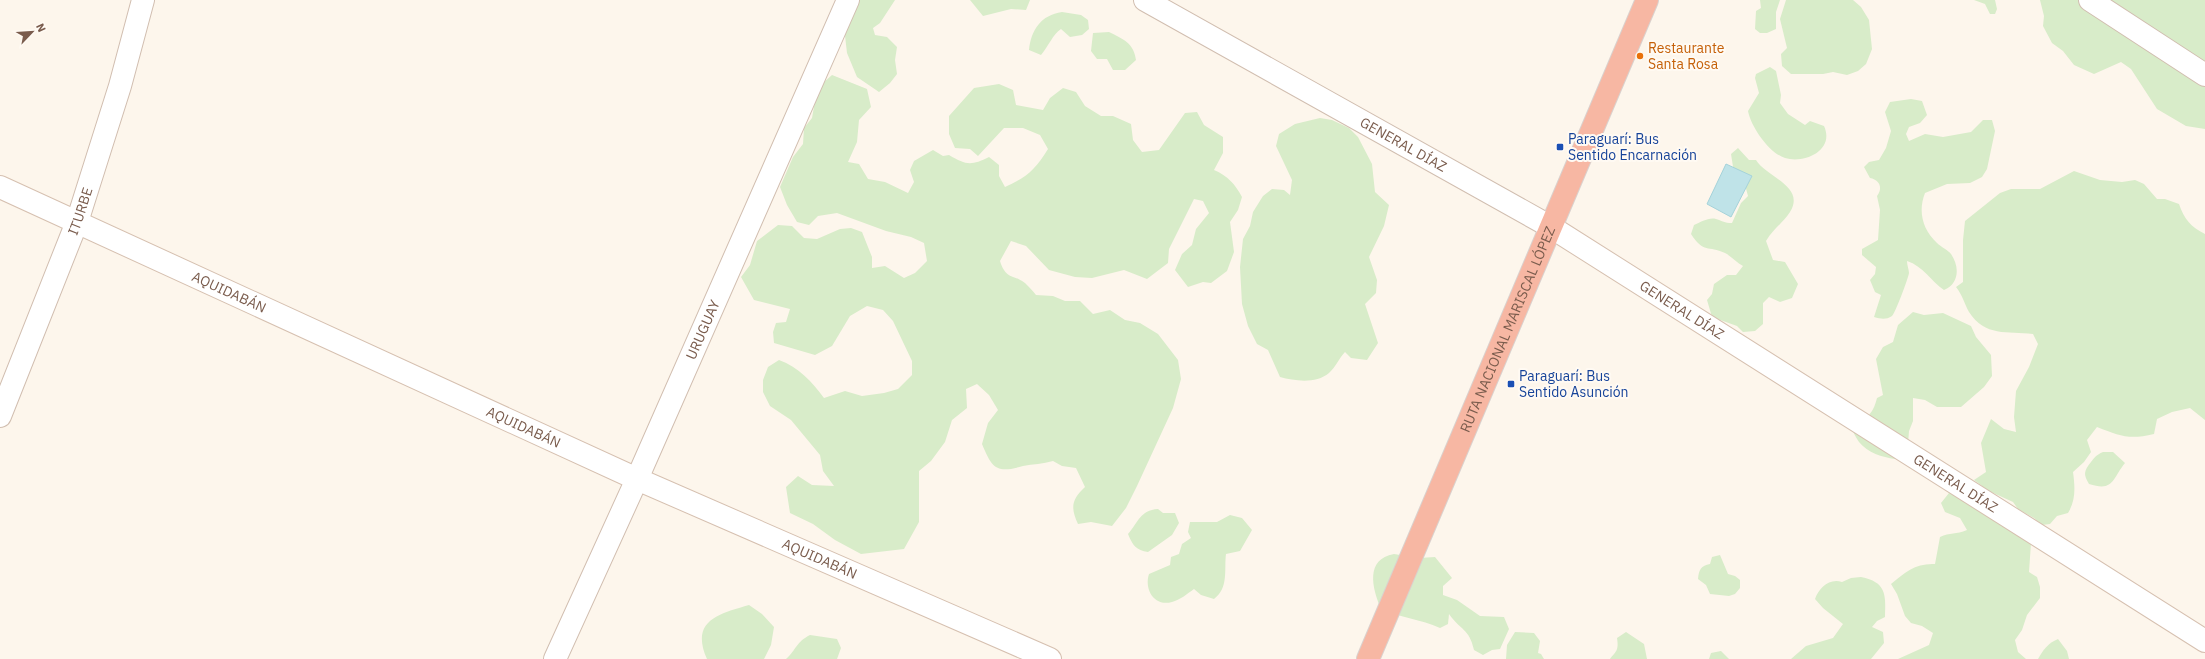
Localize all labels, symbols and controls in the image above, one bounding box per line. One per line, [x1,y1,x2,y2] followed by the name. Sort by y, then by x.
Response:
[12,12,52,52] north arrow
[33,21,49,34] text: N
[1648,39,1725,73] place label: Restaurante Santa Rosa
[1635,51,1645,61] marker: Restaurante Santa Rosa
[1357,113,1450,176] street label: GENERAL DÍAZ
[1568,130,1697,164] place label: Paraguarí: Bus Sentido Encarnación
[1555,142,1565,152] marker: Paraguarí: Bus Sentido Encarnación
[64,185,96,238] street label: ITURBE
[1456,223,1559,435] street label: RUTA NACIONAL MARISCAL LÓPEZ
[189,267,269,317] street label: AQUIDABÁN
[1636,277,1728,343] street label: GENERAL DÍAZ
[682,296,724,362] street label: URUGUAY
[1519,367,1628,401] place label: Paraguarí: Bus Sentido Asunción
[1506,379,1516,389] marker: Paraguarí: Bus Sentido Asunción
[484,402,564,452] street label: AQUIDABÁN
[1910,450,2001,517] street label: GENERAL DÍAZ
[779,534,860,583] street label: AQUIDABÁN

